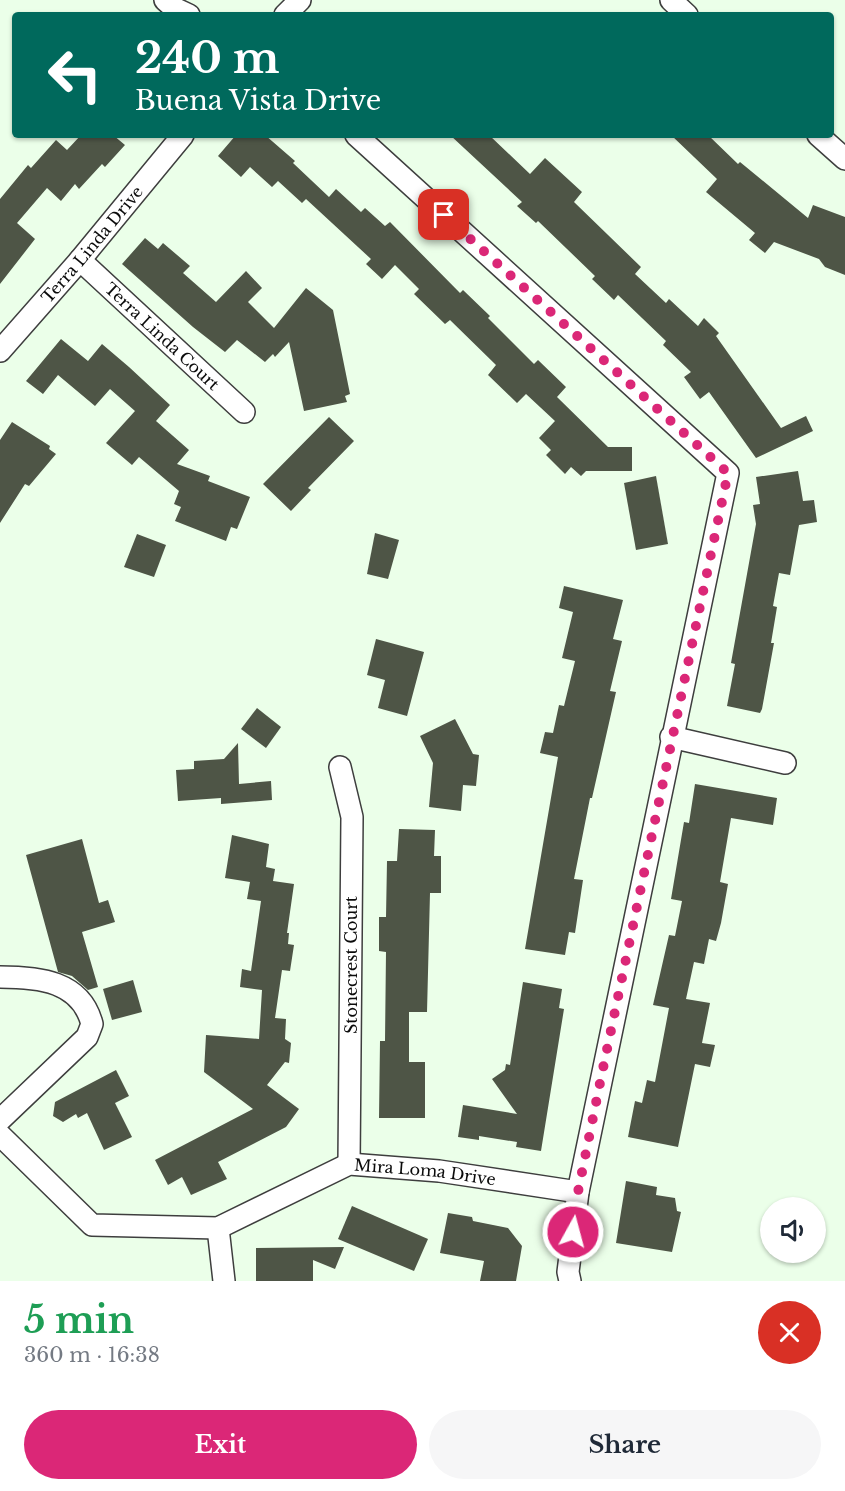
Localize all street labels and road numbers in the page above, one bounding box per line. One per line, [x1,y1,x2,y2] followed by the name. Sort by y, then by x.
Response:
[37,182,147,307] street label: Terra Linda Drive
[101,278,224,394] street label: Terra Linda Court
[341,896,361,1034] street label: Stonecrest Court
[354,1154,497,1189] street label: Mira Loma Drive

